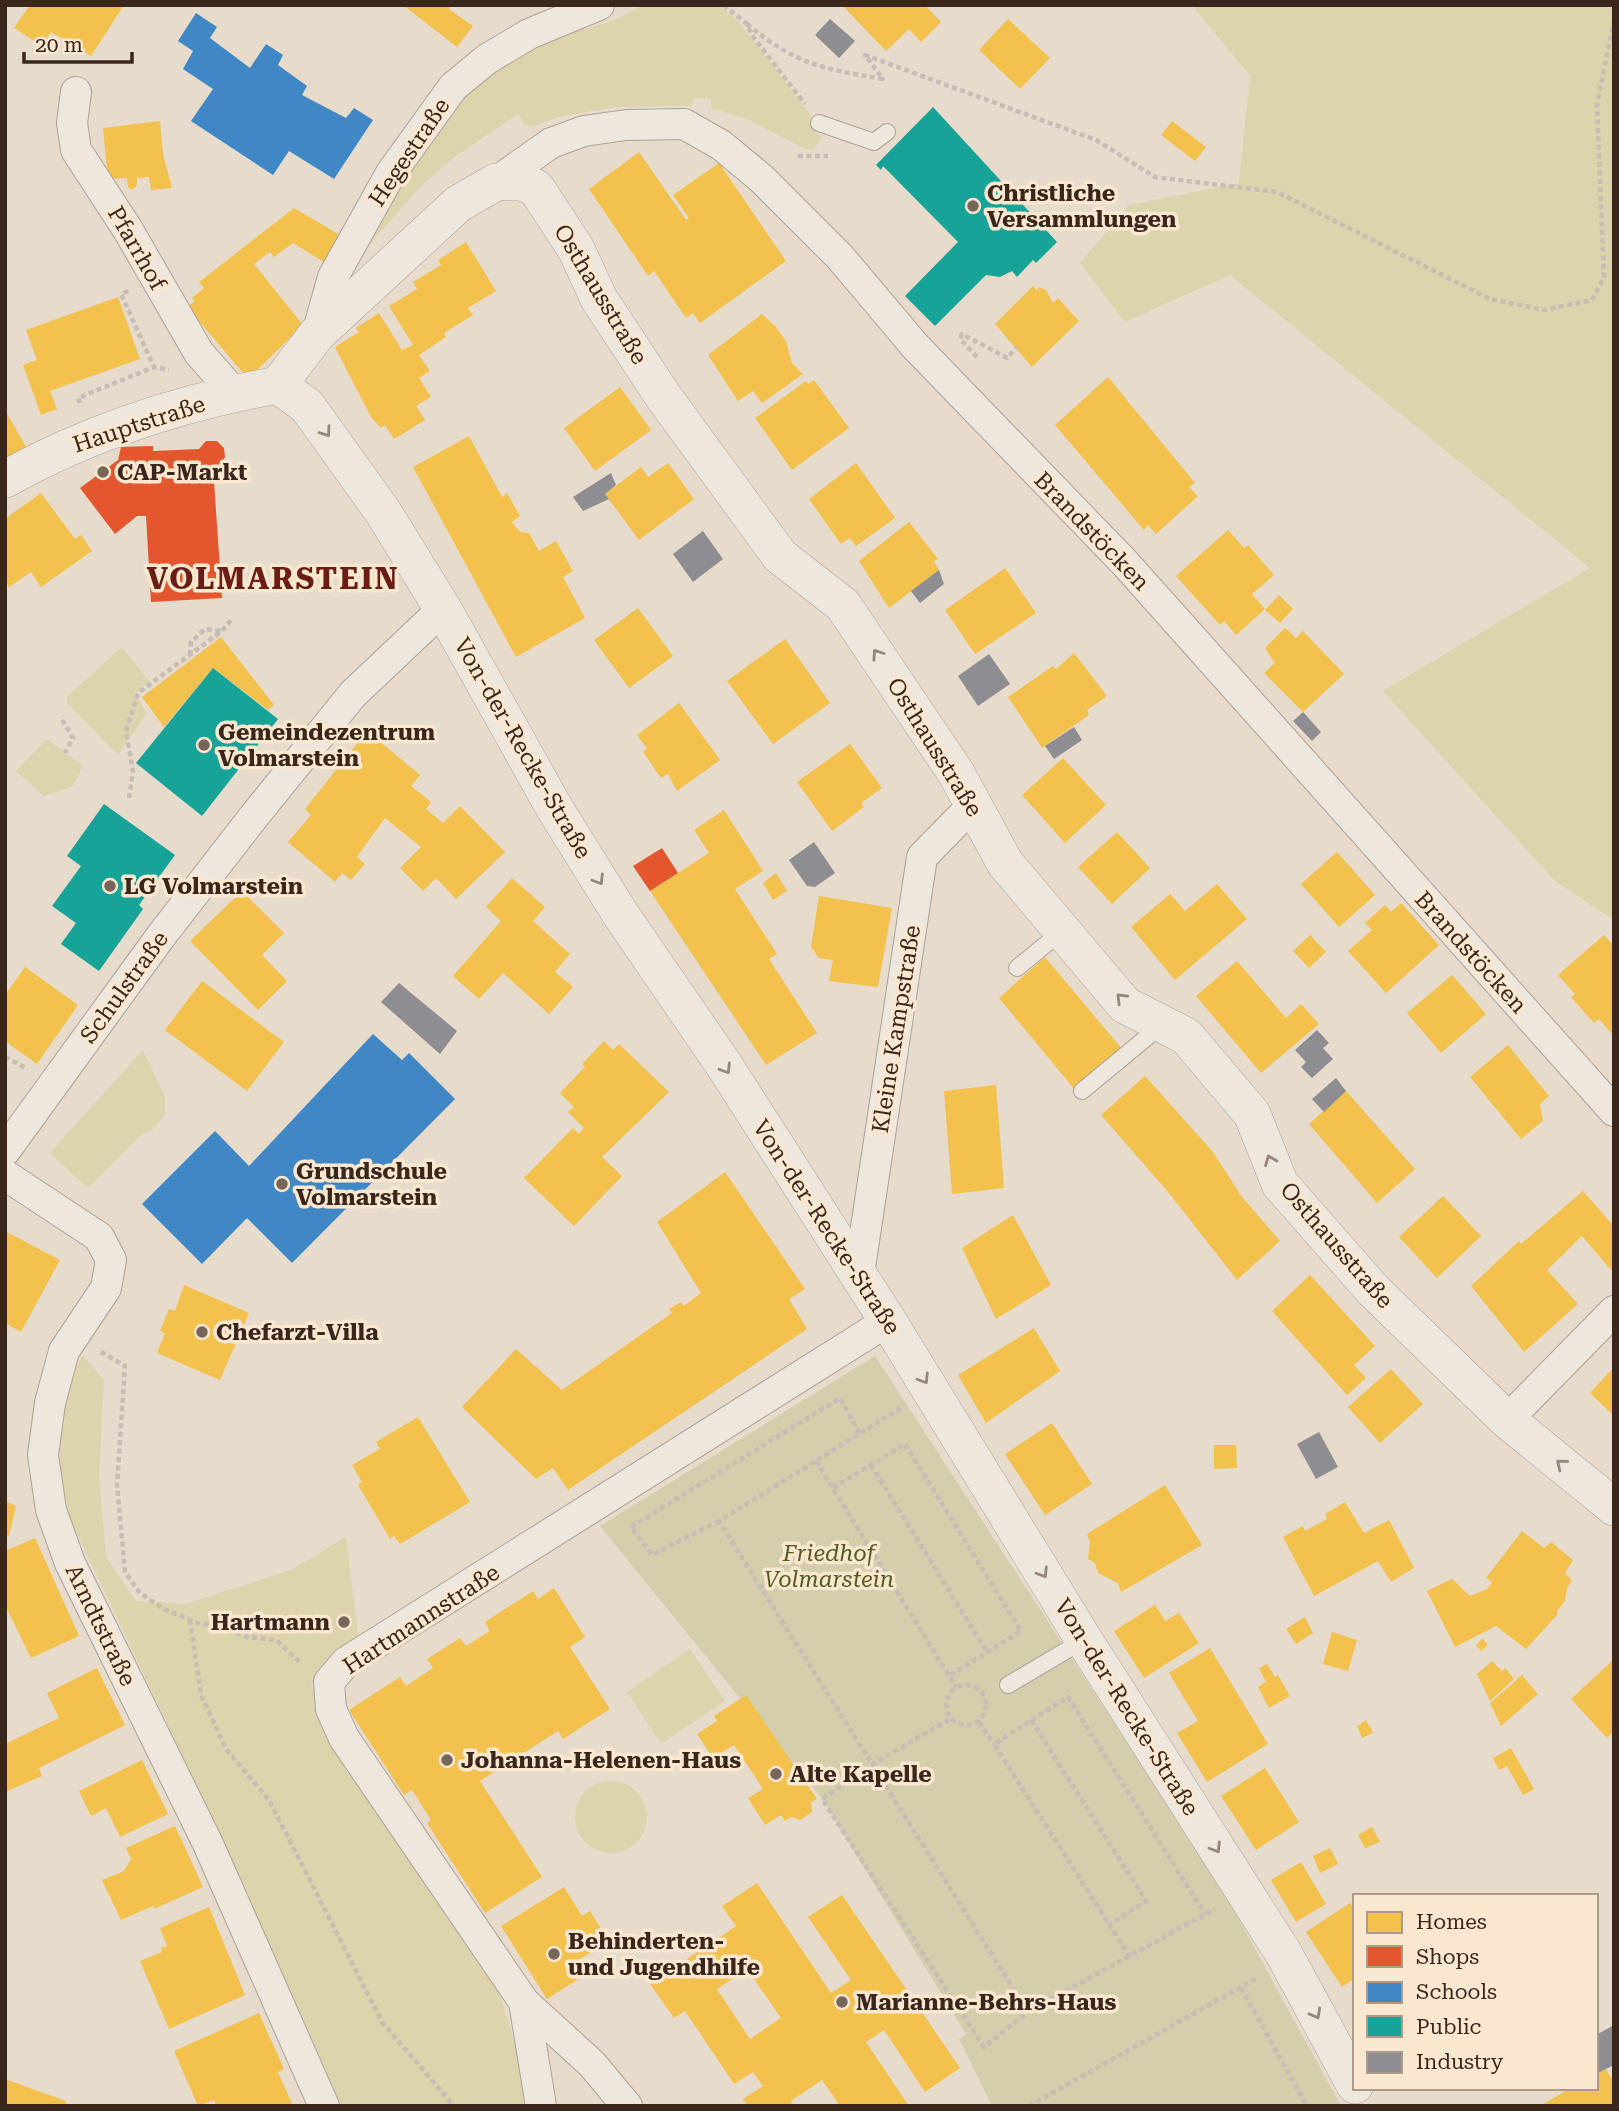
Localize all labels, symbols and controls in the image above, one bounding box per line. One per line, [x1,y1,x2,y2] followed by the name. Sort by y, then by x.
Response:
[24,21,133,65] scale bar
[35,33,83,57] text: 20 m
[363,93,455,212] street label: Hegestraße
[987,180,1177,233] place label: Christliche Versammlungen
[965,198,981,214] marker: Christliche Versammlungen
[102,201,172,296] street label: Pfarrhof
[548,219,653,369] street label: Osthausstraße
[70,390,209,459] street label: Hauptstraße
[318,424,330,437] one-way arrow
[117,459,247,486] place label: CAP-Markt
[95,464,111,480] marker: CAP-Markt
[1028,466,1155,596] street label: Brandstöcken
[146,561,400,596] district label: VOLMARSTEIN
[448,633,597,863] street label: Von-der-Recke-Straße
[872,649,885,662] one-way arrow
[881,673,988,822] street label: Osthausstraße
[218,719,435,772] place label: Gemeindezentrum Volmarstein
[196,737,212,753] marker: Gemeindezentrum Volmarstein
[591,872,604,885] one-way arrow
[124,873,304,900] place label: LG Volmarstein
[102,878,118,894] marker: LG Volmarstein
[1409,886,1532,1019] street label: Brandstöcken
[867,923,926,1135] street label: Kleine Kampstraße
[75,926,174,1049] street label: Schulstraße
[1116,994,1129,1007] one-way arrow
[717,1061,730,1074] one-way arrow
[747,1115,906,1340] street label: Von-der-Recke-Straße
[1265,1154,1279,1166] one-way arrow
[296,1158,447,1211] place label: Grundschule Volmarstein
[274,1176,290,1192] marker: Grundschule Volmarstein
[1275,1177,1399,1314] street label: Osthausstraße
[216,1319,379,1346] place label: Chefarzt-Villa
[194,1324,210,1340] marker: Chefarzt-Villa
[915,1371,928,1384] one-way arrow
[1556,1460,1569,1472] one-way arrow
[764,1540,894,1593] park label: Friedhof Volmarstein
[338,1559,505,1680] street label: Hartmannstraße
[60,1560,142,1690] street label: Arndtstraße
[1035,1565,1048,1578] one-way arrow
[1049,1594,1204,1821] street label: Von-der-Recke-Straße
[211,1609,331,1636] place label: Hartmann
[336,1614,352,1630] marker: Hartmann
[461,1747,741,1774] place label: Johanna-Helenen-Haus
[439,1752,455,1768] marker: Johanna-Helenen-Haus
[790,1761,932,1788] place label: Alte Kapelle
[768,1766,784,1782] marker: Alte Kapelle
[1208,1840,1221,1853] one-way arrow
[1353,1894,1598,2090] legend
[1416,1910,1487,1934] text: Homes
[568,1928,760,1981] place label: Behinderten- und Jugendhilfe
[1416,1945,1479,1969] text: Shops
[546,1946,562,1962] marker: Behinderten- und Jugendhilfe
[1416,1980,1497,2004] text: Schools
[856,1989,1117,2016] place label: Marianne-Behrs-Haus
[834,1994,850,2010] marker: Marianne-Behrs-Haus
[1308,2007,1321,2019] one-way arrow
[1416,2015,1482,2039] text: Public
[1416,2050,1504,2074] text: Industry

